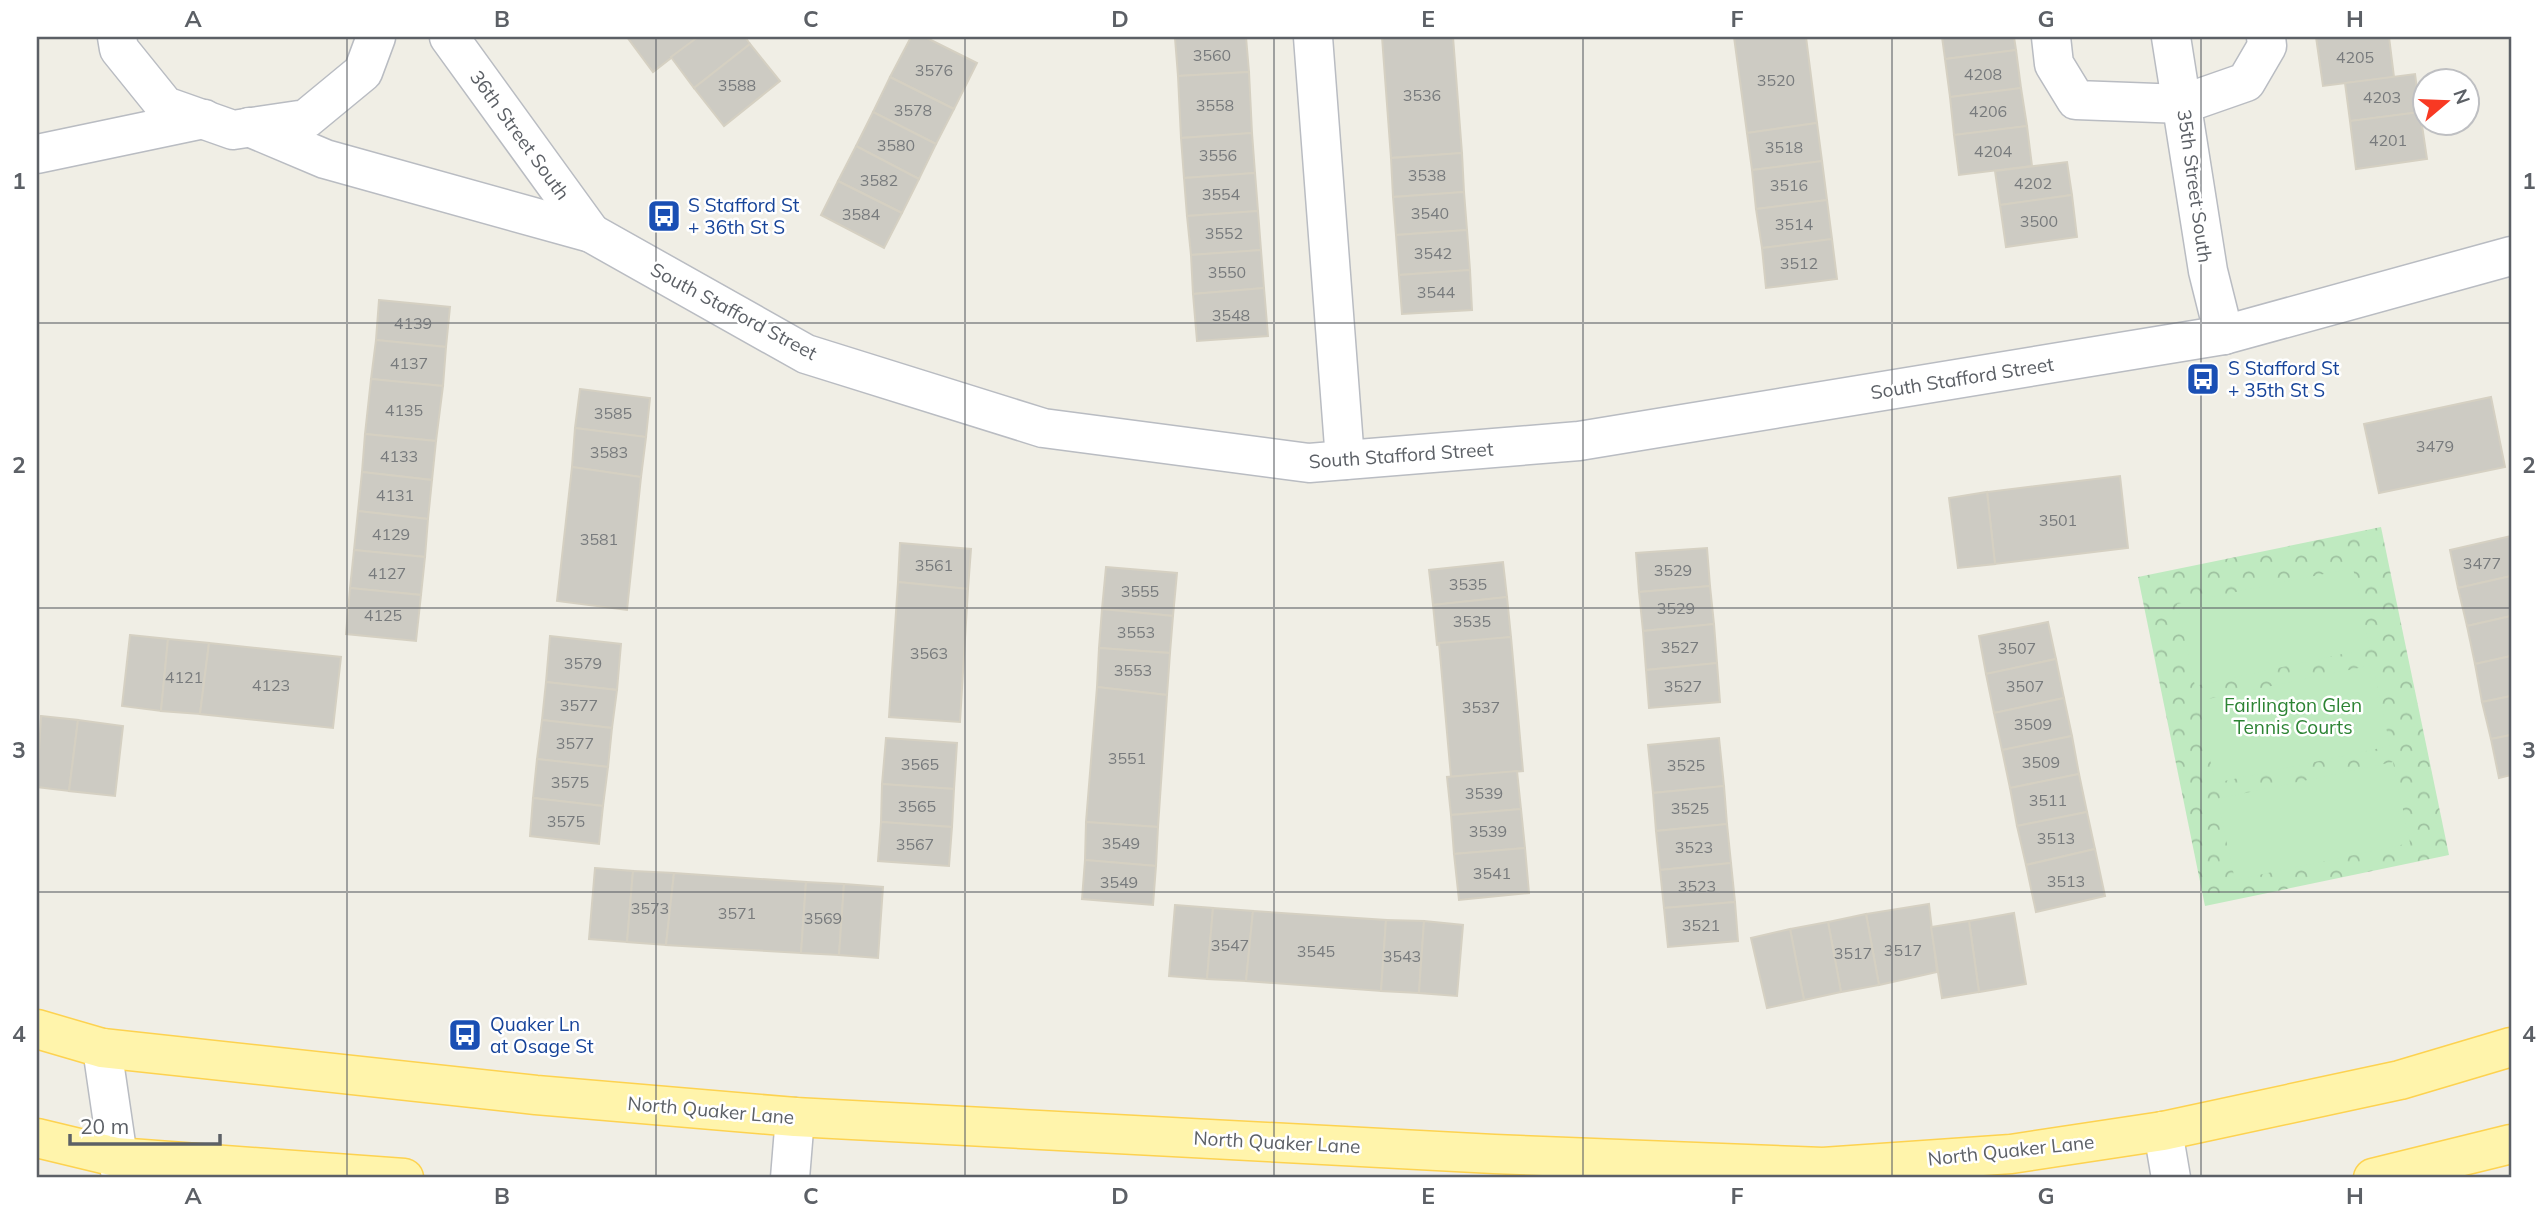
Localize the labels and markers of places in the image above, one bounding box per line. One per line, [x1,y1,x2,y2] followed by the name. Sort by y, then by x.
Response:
[688,193,800,239] place label: S Stafford St + 36th St S
[645,197,683,235] bus stop icon: S Stafford St + 36th St S
[2228,356,2340,402] place label: S Stafford St + 35th St S
[2184,360,2222,398] bus stop icon: S Stafford St + 35th St S
[490,1012,594,1058] place label: Quaker Ln at Osage St
[446,1016,484,1054] bus stop icon: Quaker Ln at Osage St

